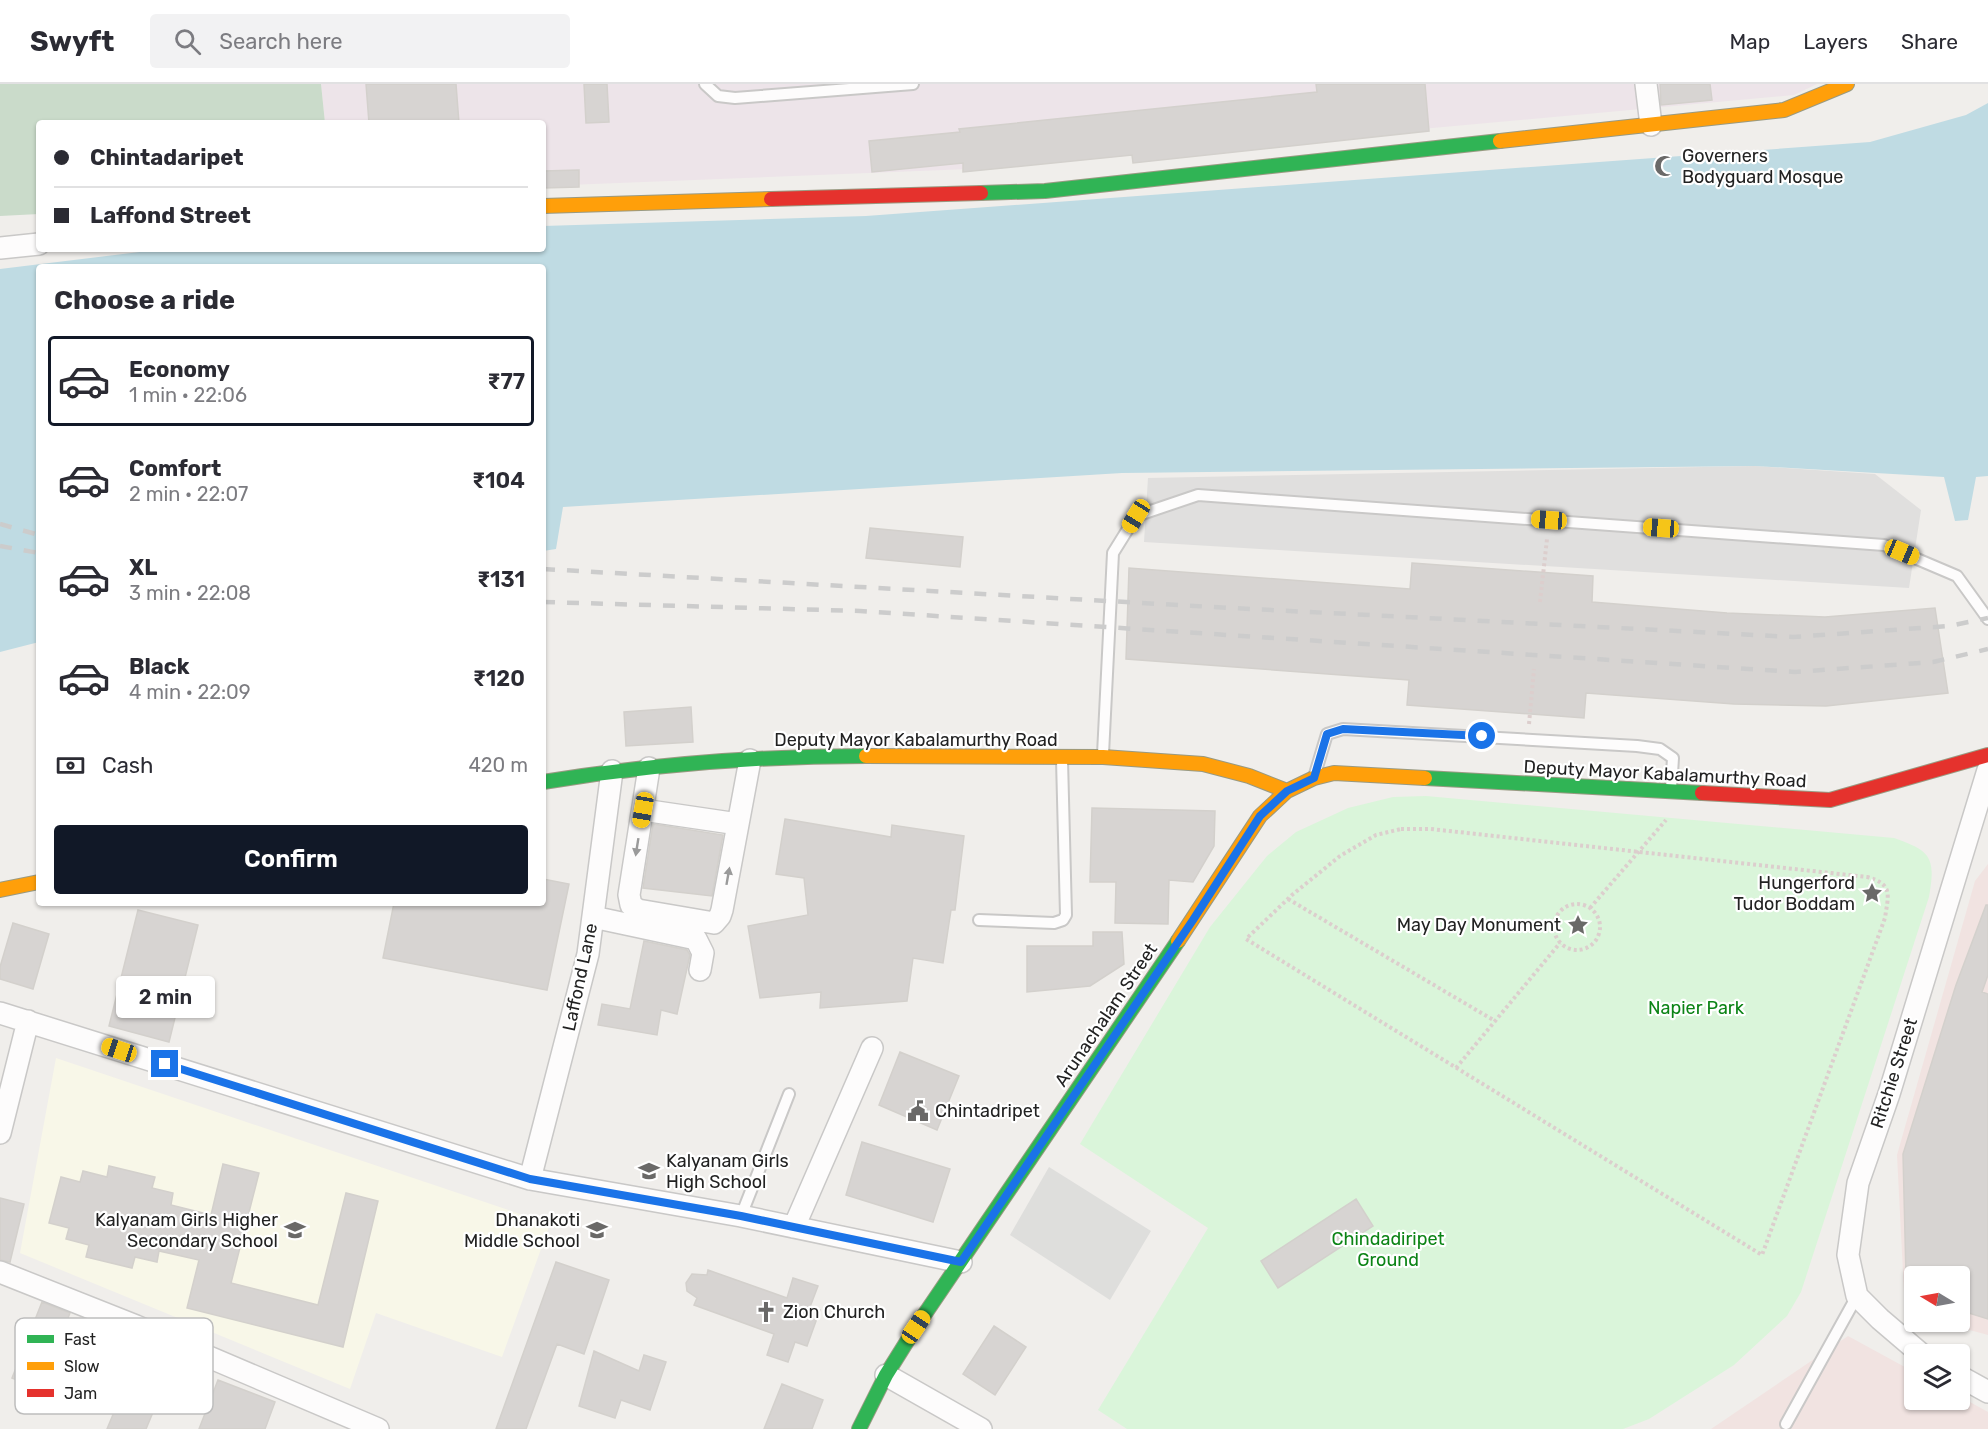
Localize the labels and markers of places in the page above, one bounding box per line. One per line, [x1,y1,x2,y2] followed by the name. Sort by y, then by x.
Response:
[1682,145,1843,188] place label: Governers Bodyguard Mosque
[1653,154,1677,178] mosque icon: Governers Bodyguard Mosque
[1734,872,1855,915] place label: Hungerford Tudor Boddam
[1860,881,1884,905] place icon: Hungerford Tudor Boddam
[1566,913,1590,937] place icon: May Day Monument
[1397,914,1561,936] place label: May Day Monument
[906,1099,930,1123] public building icon: Chintadripet
[935,1100,1040,1122] place label: Chintadripet
[666,1150,789,1193] place label: Kalyanam Girls High School
[637,1159,661,1183] school or university icon: Kalyanam Girls High School
[95,1209,278,1252] place label: Kalyanam Girls Higher Secondary School
[464,1209,580,1252] place label: Dhanakoti Middle School
[283,1218,307,1242] school or university icon: Kalyanam Girls Higher Secondary School
[585,1218,609,1242] school or university icon: Dhanakoti Middle School
[754,1300,778,1324] church icon: Zion Church
[783,1301,885,1323] place label: Zion Church

